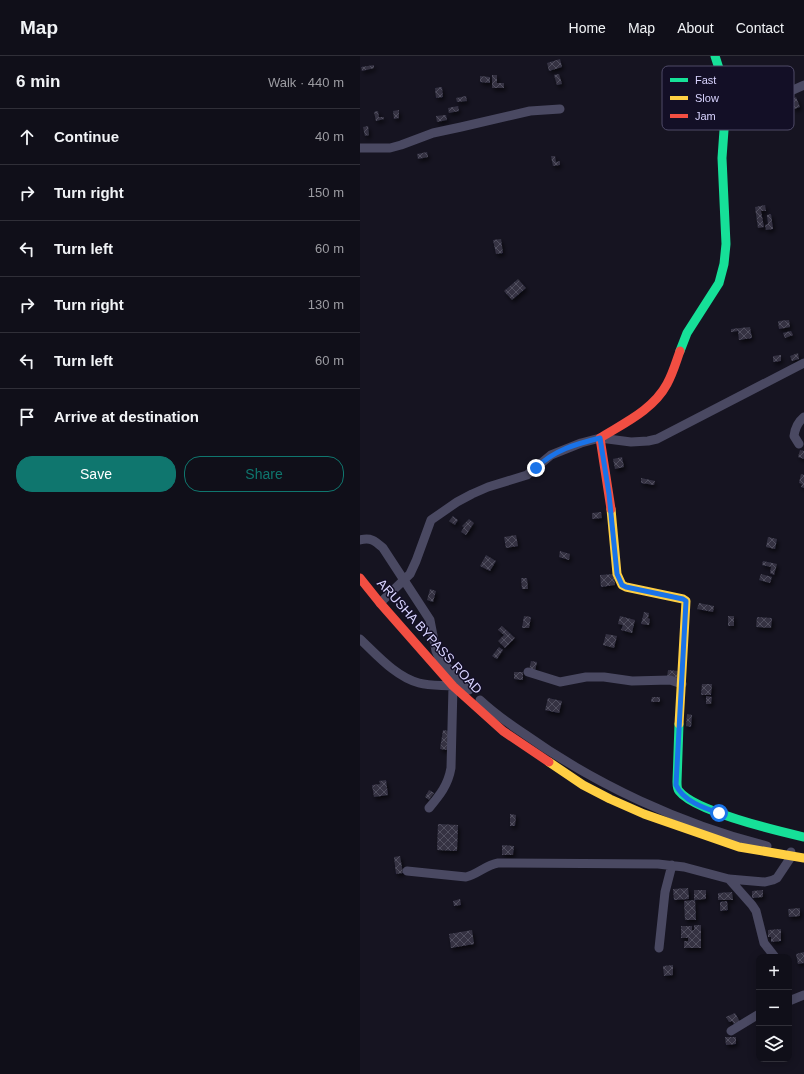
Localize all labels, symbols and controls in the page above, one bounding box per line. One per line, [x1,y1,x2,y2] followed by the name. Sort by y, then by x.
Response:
[20,17,58,38] text: Map
[569,20,606,36] text: Home
[628,20,655,36] text: Map
[677,20,714,36] text: About
[736,20,784,36] text: Contact
[662,66,794,130] legend
[16,72,60,91] text: 6 min
[695,74,716,86] text: Fast
[268,75,344,90] text: Walk · 440 m
[695,92,719,104] text: Slow
[695,110,716,122] text: Jam
[16,126,38,148] icon: ahead
[54,128,119,145] text: Continue
[315,129,344,144] text: 40 m
[16,182,38,204] icon: right
[54,184,124,201] text: Turn right
[308,185,344,200] text: 150 m
[16,238,38,260] icon: left
[54,240,113,257] text: Turn left
[315,241,344,256] text: 60 m
[16,294,38,316] icon: right
[54,296,124,313] text: Turn right
[308,297,344,312] text: 130 m
[16,350,38,372] icon: left
[54,352,113,369] text: Turn left
[315,353,344,368] text: 60 m
[16,406,38,428] icon: arrive
[54,408,199,425] text: Arrive at destination
[16,456,176,492] button: Save
[184,456,344,492] button: Share
[527,459,545,477] route end
[374,576,485,697] street label: ARUSHA BYPASS ROAD
[710,804,728,822] route start
[756,954,792,1062] map controls
[756,954,792,990] button: +
[756,990,792,1026] button: −
[756,1026,792,1062] button: layers

